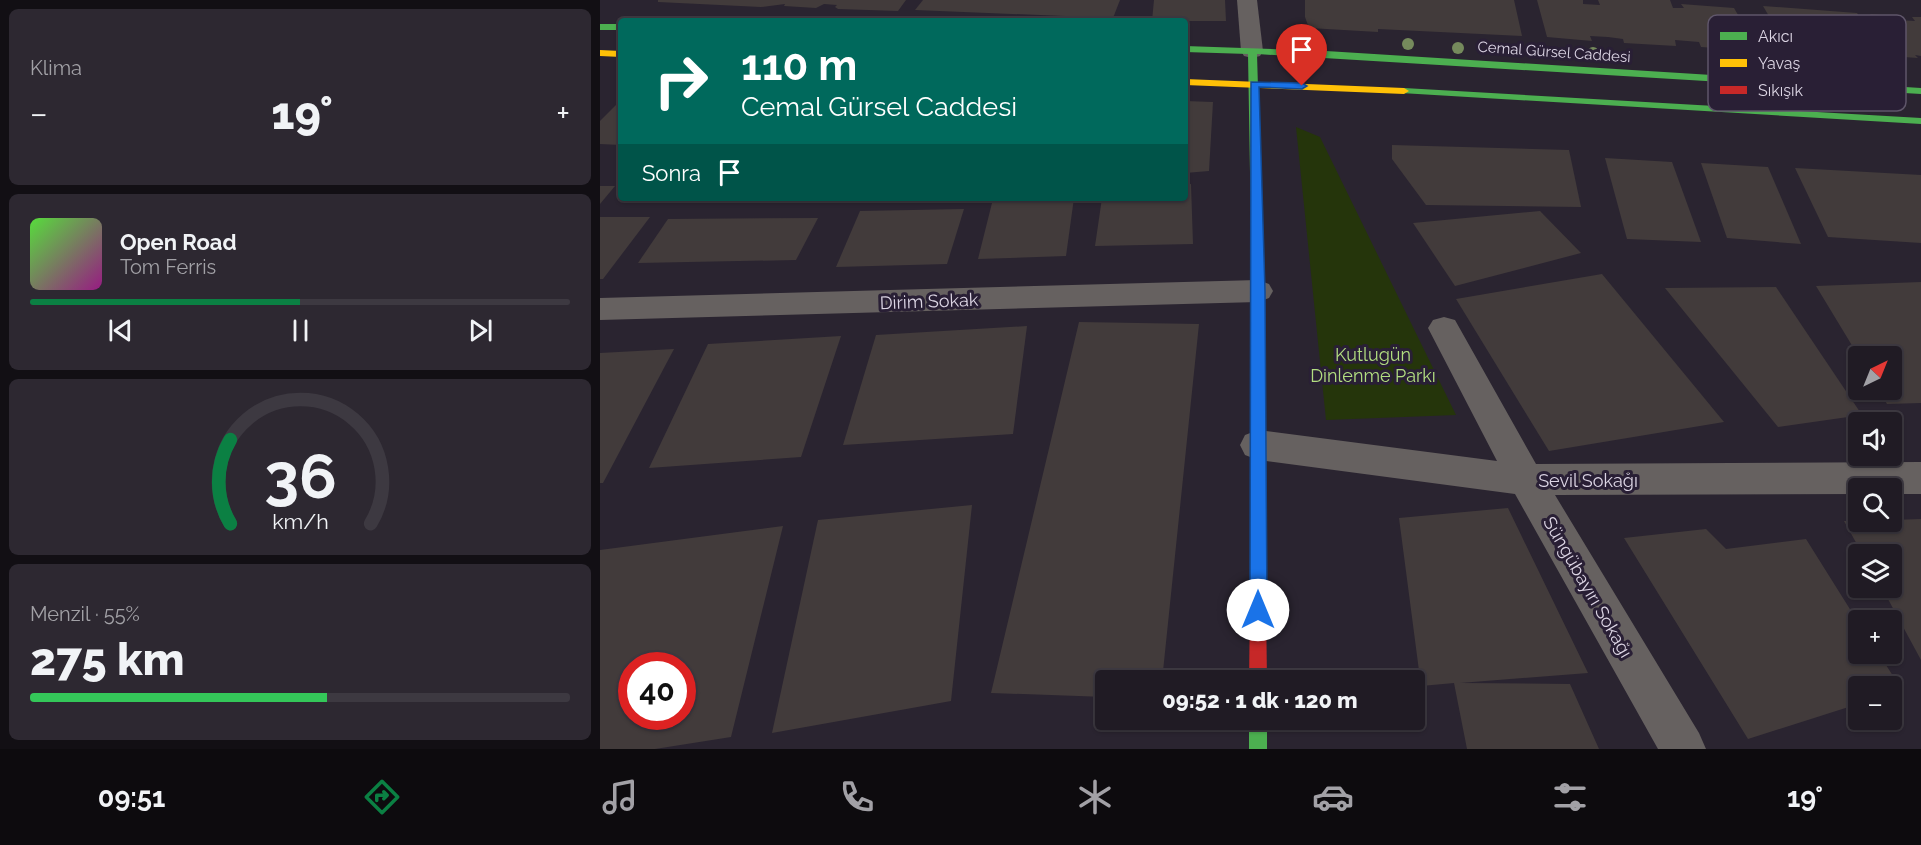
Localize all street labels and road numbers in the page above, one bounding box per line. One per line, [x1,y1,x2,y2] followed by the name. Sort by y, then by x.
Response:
[1477,38,1631,66] street label: Cemal Gürsel Caddesi
[879,289,979,313] street label: Dirim Sokak
[1538,470,1638,491] street label: Sevil Sokağı
[1539,513,1637,661] street label: Süngübayırı Sokağı

